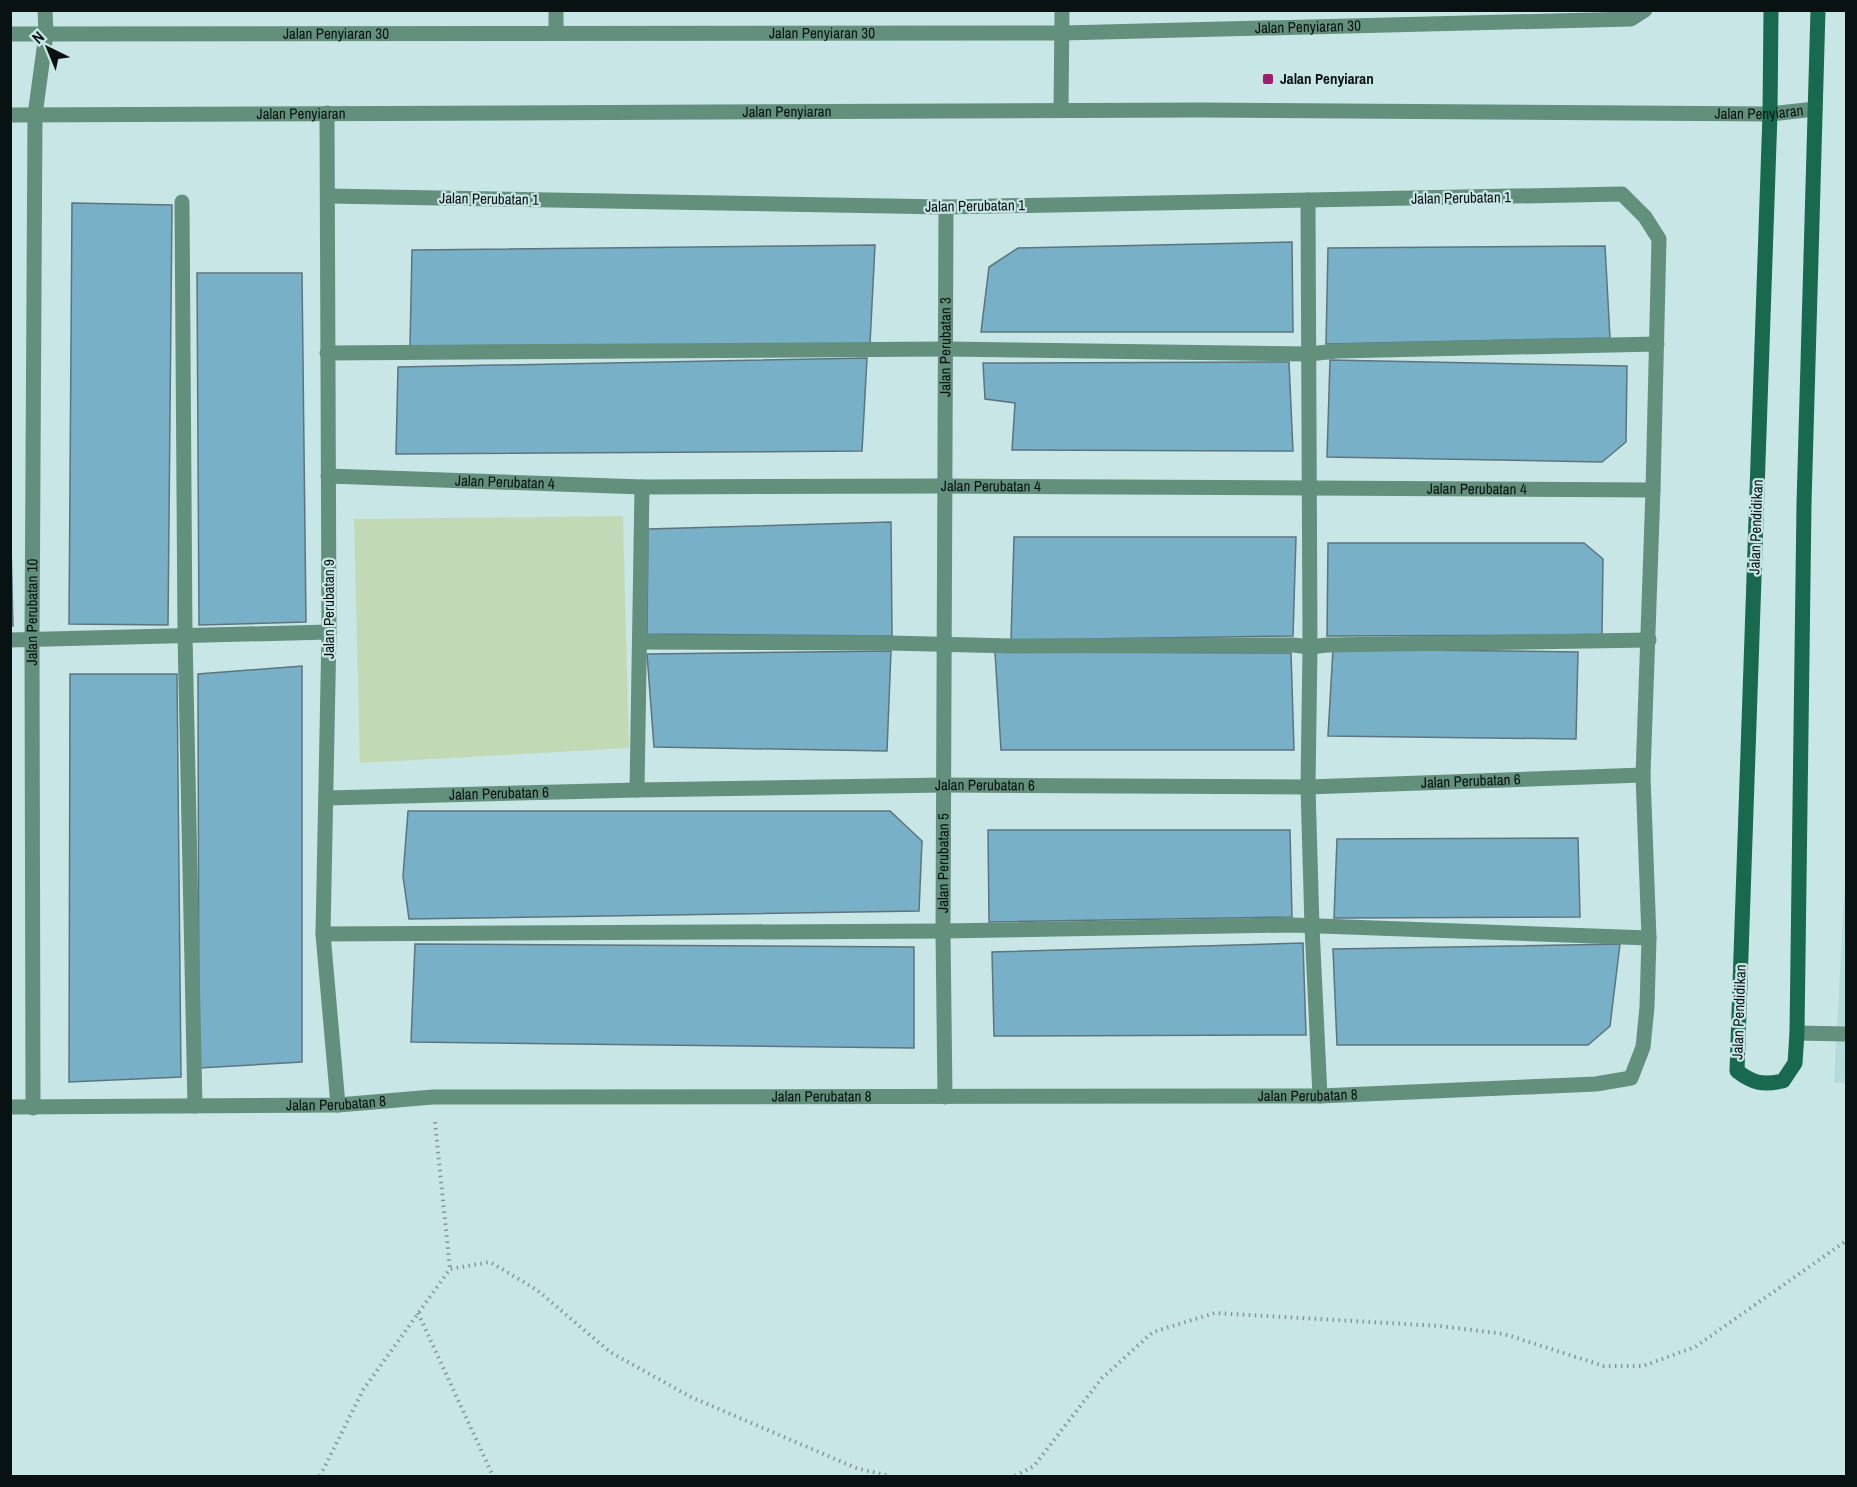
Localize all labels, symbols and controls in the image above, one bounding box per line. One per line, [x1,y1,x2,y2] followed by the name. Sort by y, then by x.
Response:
[1255,15,1361,38] street label: Jalan Penyiaran 30
[18,18,78,78] north arrow
[769,22,875,43] street label: Jalan Penyiaran 30
[283,23,389,44] street label: Jalan Penyiaran 30
[27,26,49,48] text: N
[1280,68,1374,89] place label: Jalan Penyiaran
[1261,72,1275,86] marker: Jalan Penyiaran
[1714,99,1804,124] street label: Jalan Penyiaran
[742,101,832,122] street label: Jalan Penyiaran
[256,103,346,124] street label: Jalan Penyiaran
[1411,186,1511,209] street label: Jalan Perubatan 1
[439,187,539,210] street label: Jalan Perubatan 1
[925,194,1025,217] street label: Jalan Perubatan 1
[934,297,956,397] street label: Jalan Perubatan 3
[455,469,555,494] street label: Jalan Perubatan 4
[941,475,1041,497] street label: Jalan Perubatan 4
[1427,478,1527,499] street label: Jalan Perubatan 4
[1743,479,1768,575] street label: Jalan Pendidikan
[21,558,42,665] street label: Jalan Perubatan 10
[318,559,339,659] street label: Jalan Perubatan 9
[1420,768,1521,793] street label: Jalan Perubatan 6
[935,774,1035,795] street label: Jalan Perubatan 6
[449,781,549,805] street label: Jalan Perubatan 6
[932,813,953,913] street label: Jalan Perubatan 5
[1726,964,1751,1060] street label: Jalan Pendidikan
[1258,1083,1358,1106] street label: Jalan Perubatan 8
[772,1086,872,1107] street label: Jalan Perubatan 8
[286,1090,387,1115] street label: Jalan Perubatan 8

